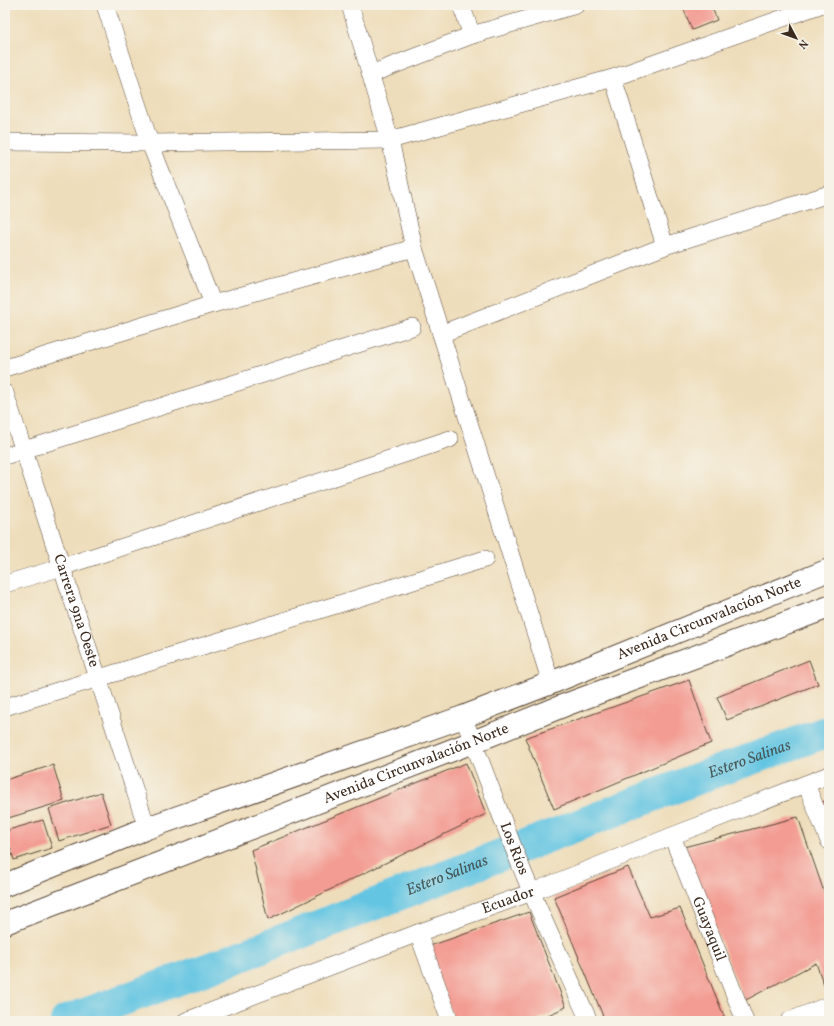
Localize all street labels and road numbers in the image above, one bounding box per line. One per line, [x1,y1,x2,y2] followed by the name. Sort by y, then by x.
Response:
[48,551,104,670] street label: Carrera 9na Oeste
[614,572,805,666] street label: Avenida Circunvalación Norte
[320,718,512,809] street label: Avenida Circunvalación Norte
[494,819,534,878] street label: Los Ríos
[479,881,537,920] street label: Ecuador
[687,894,731,964] street label: Guayaquil

